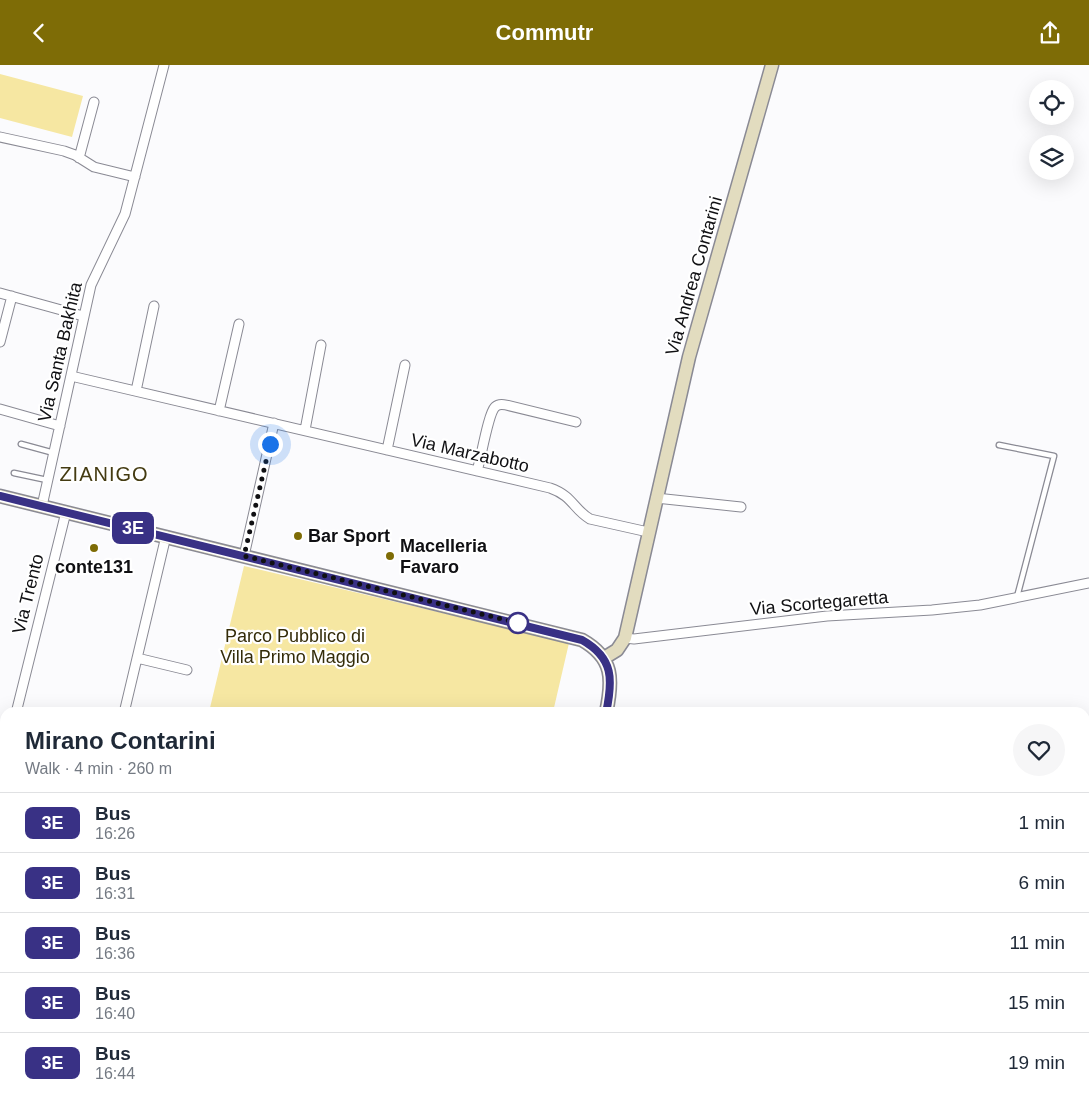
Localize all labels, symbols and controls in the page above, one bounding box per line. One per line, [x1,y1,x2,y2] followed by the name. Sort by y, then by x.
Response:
[25,19,53,47] icon: back
[1036,19,1064,47] icon: share
[496,20,593,45] text: Commutr
[1029,80,1074,180] map controls
[1029,80,1074,125] button: locate
[1029,135,1074,180] button: layers
[662,194,726,358] street label: Via Andrea Contarini
[34,279,86,424] street label: Via Santa Bakhita
[409,430,531,476] street label: Via Marzabotto
[258,432,283,457] your location
[59,463,149,485] district label: ZIANIGO
[110,512,156,544] line badge: 3E
[122,518,144,538] text: 3E
[308,526,390,546] place label: Bar Sport
[292,530,304,542] marker: Bar Sport
[400,536,488,577] place label: Macelleria Favaro
[88,542,100,554] marker: conte131
[384,550,396,562] marker: Macelleria Favaro
[8,552,48,636] street label: Via Trento
[55,557,133,577] place label: conte131
[749,587,890,619] street label: Via Scortegaretta
[507,612,529,634] unlabelled marker
[220,626,370,667] park label: Parco Pubblico di Villa Primo Maggio
[1013,724,1065,776] button: heart
[25,727,216,754] text: Mirano Contarini
[25,760,172,777] text: Walk · 4 min · 260 m
[95,803,131,824] text: Bus
[1019,812,1065,833] text: 1 min
[41,813,64,833] text: 3E
[95,825,135,842] text: 16:26
[95,863,131,884] text: Bus
[1019,872,1065,893] text: 6 min
[41,873,64,893] text: 3E
[95,885,135,902] text: 16:31
[95,923,131,944] text: Bus
[1009,932,1065,953] text: 11 min
[41,933,64,953] text: 3E
[95,945,135,962] text: 16:36
[95,983,131,1004] text: Bus
[1008,992,1065,1013] text: 15 min
[41,993,64,1013] text: 3E
[95,1005,135,1022] text: 16:40
[95,1043,131,1064] text: Bus
[1008,1052,1065,1073] text: 19 min
[41,1053,64,1073] text: 3E
[95,1065,135,1082] text: 16:44

